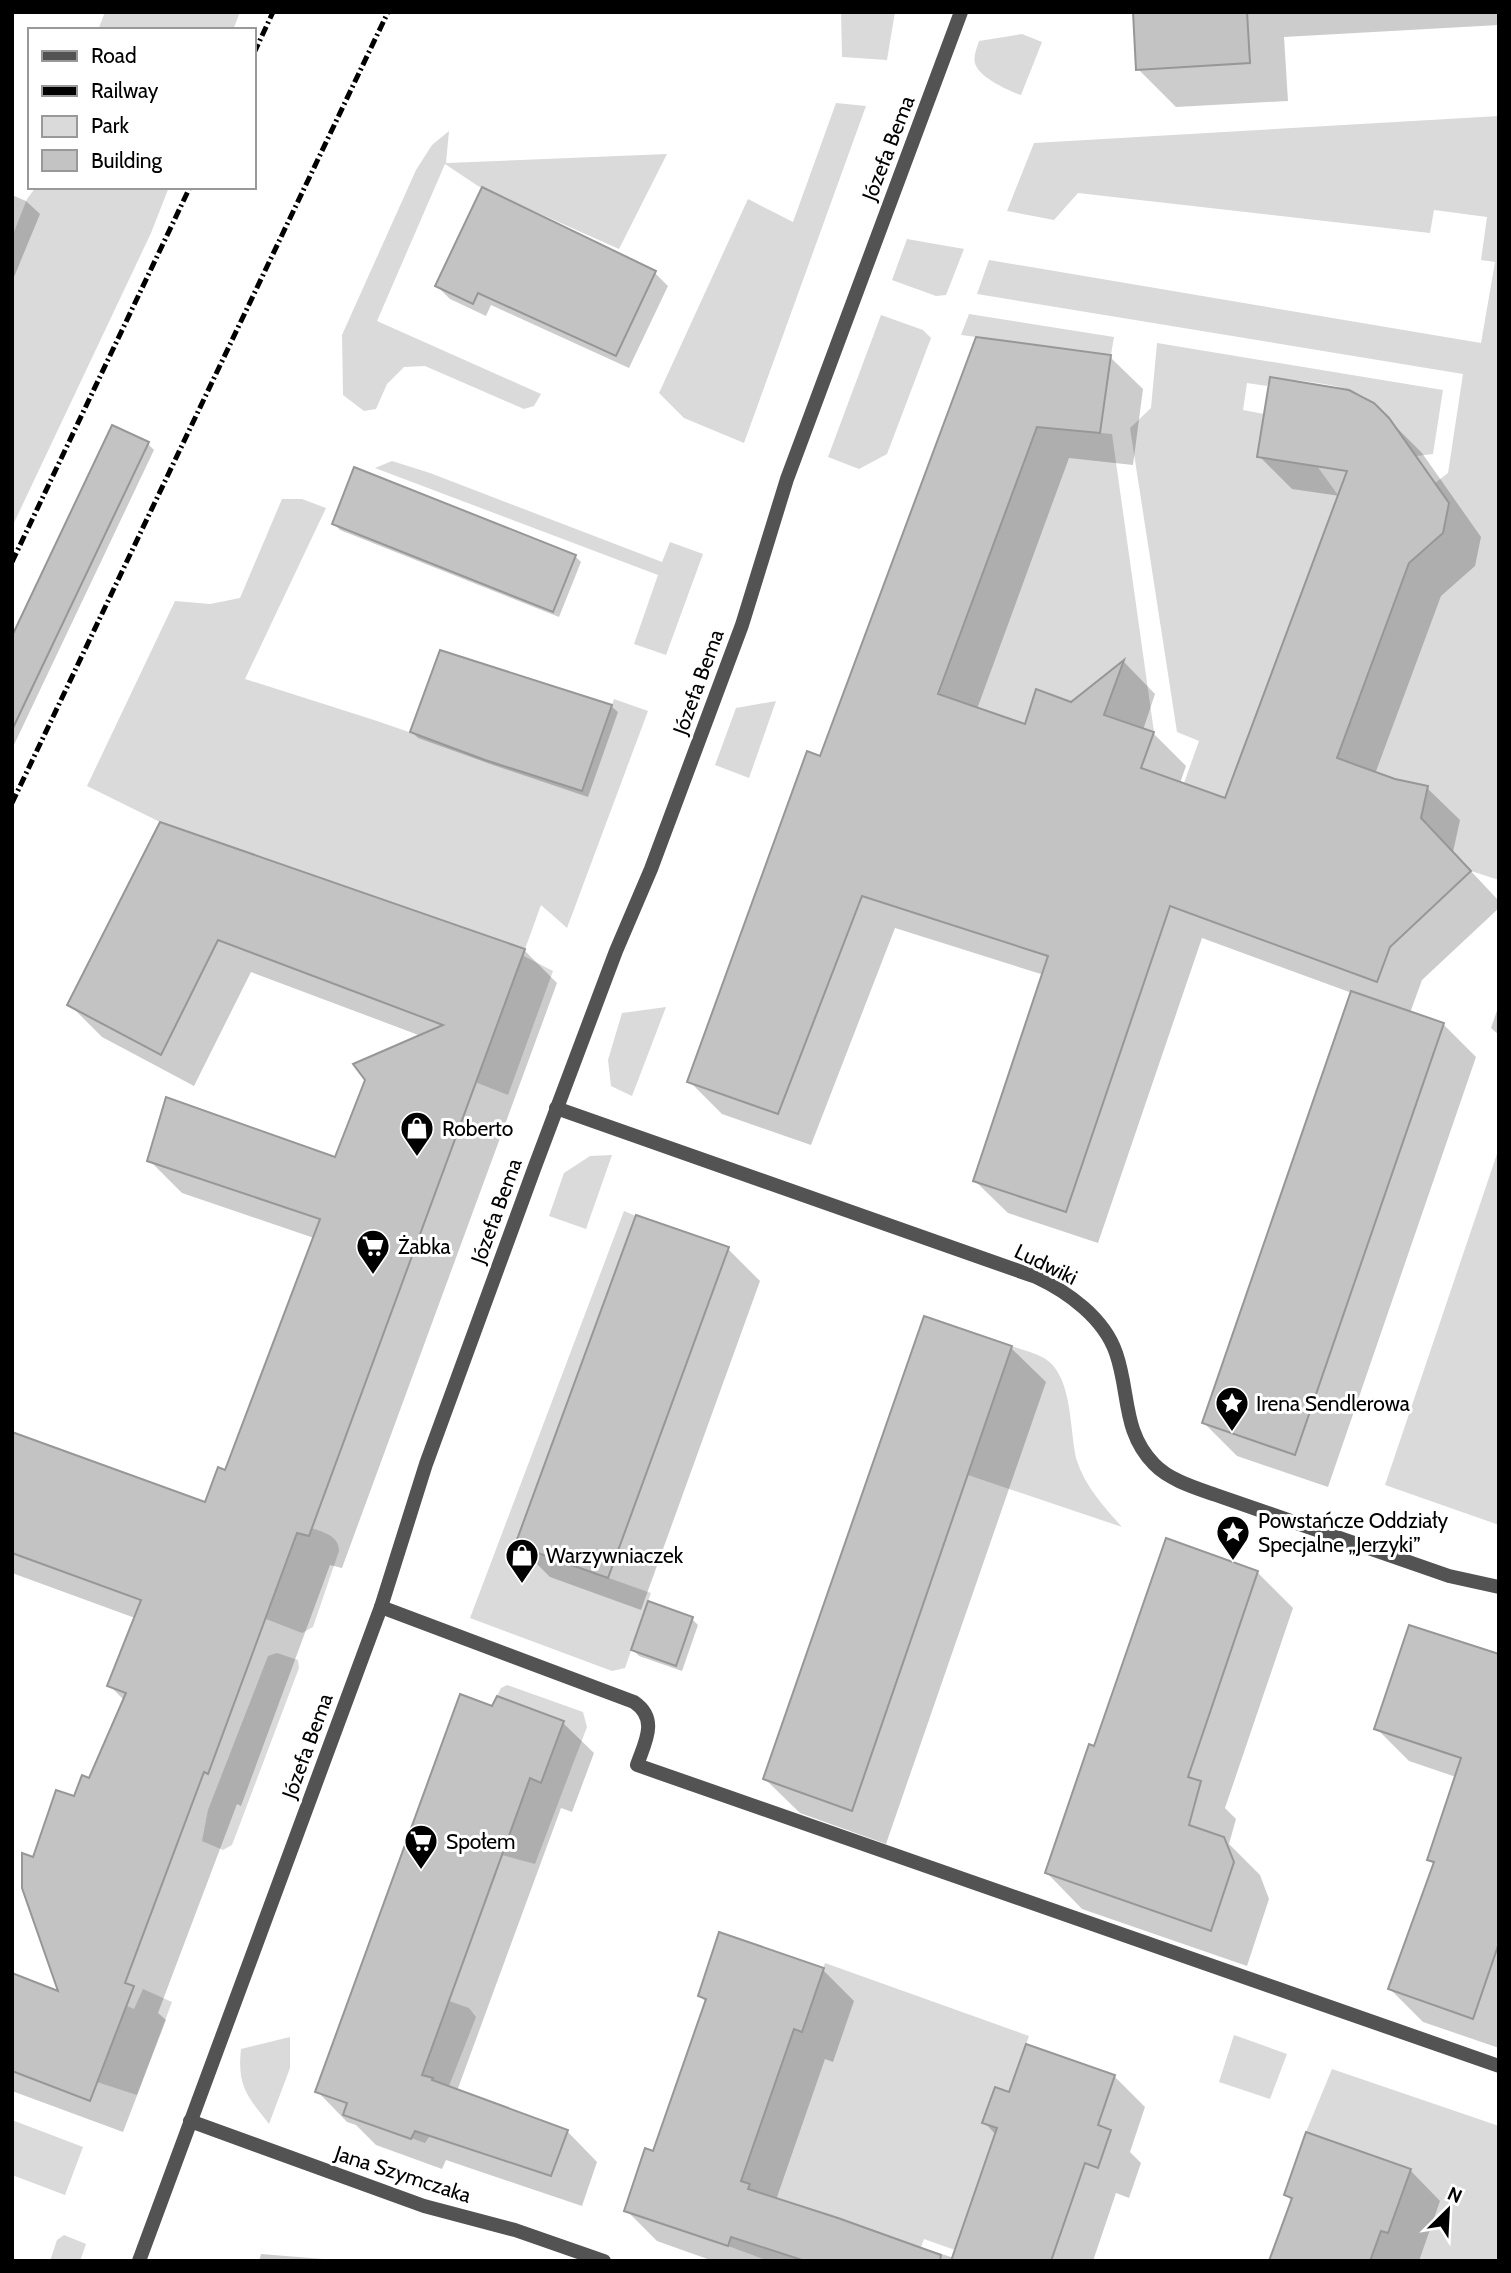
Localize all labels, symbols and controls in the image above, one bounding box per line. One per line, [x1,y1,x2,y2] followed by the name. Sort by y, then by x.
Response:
[28,28,256,189] legend
[91,43,137,68] text: Road
[91,78,159,103] text: Railway
[856,92,919,205] street label: Józefa Bema
[91,113,129,138] text: Park
[91,148,163,173] text: Building
[667,626,729,739] street label: Józefa Bema
[398,1109,436,1158] shop icon: Roberto
[442,1116,513,1141] place label: Roberto
[465,1155,527,1268] street label: Józefa Bema
[354,1227,392,1276] supermarket icon: Żabka
[398,1234,451,1259] place label: Żabka
[1011,1238,1081,1290] street label: Ludwiki
[1213,1384,1251,1433] place icon: Irena Sendlerowa
[1256,1391,1410,1416] place label: Irena Sendlerowa
[1258,1508,1448,1558] place label: Powstańcze Oddziały Specjalne „Jerzyki”
[1214,1513,1252,1562] place icon: Powstańcze Oddziały Specjalne „Jerzyki”
[503,1536,541,1585] shop icon: Warzywniaczek
[546,1543,684,1568] place label: Warzywniaczek
[276,1690,338,1803] street label: Józefa Bema
[402,1822,440,1871] supermarket icon: Społem
[446,1829,516,1854] place label: Społem
[331,2140,474,2208] street label: Jana Szymczaka
[1413,2175,1483,2245] north arrow
[1444,2182,1466,2208] text: N

